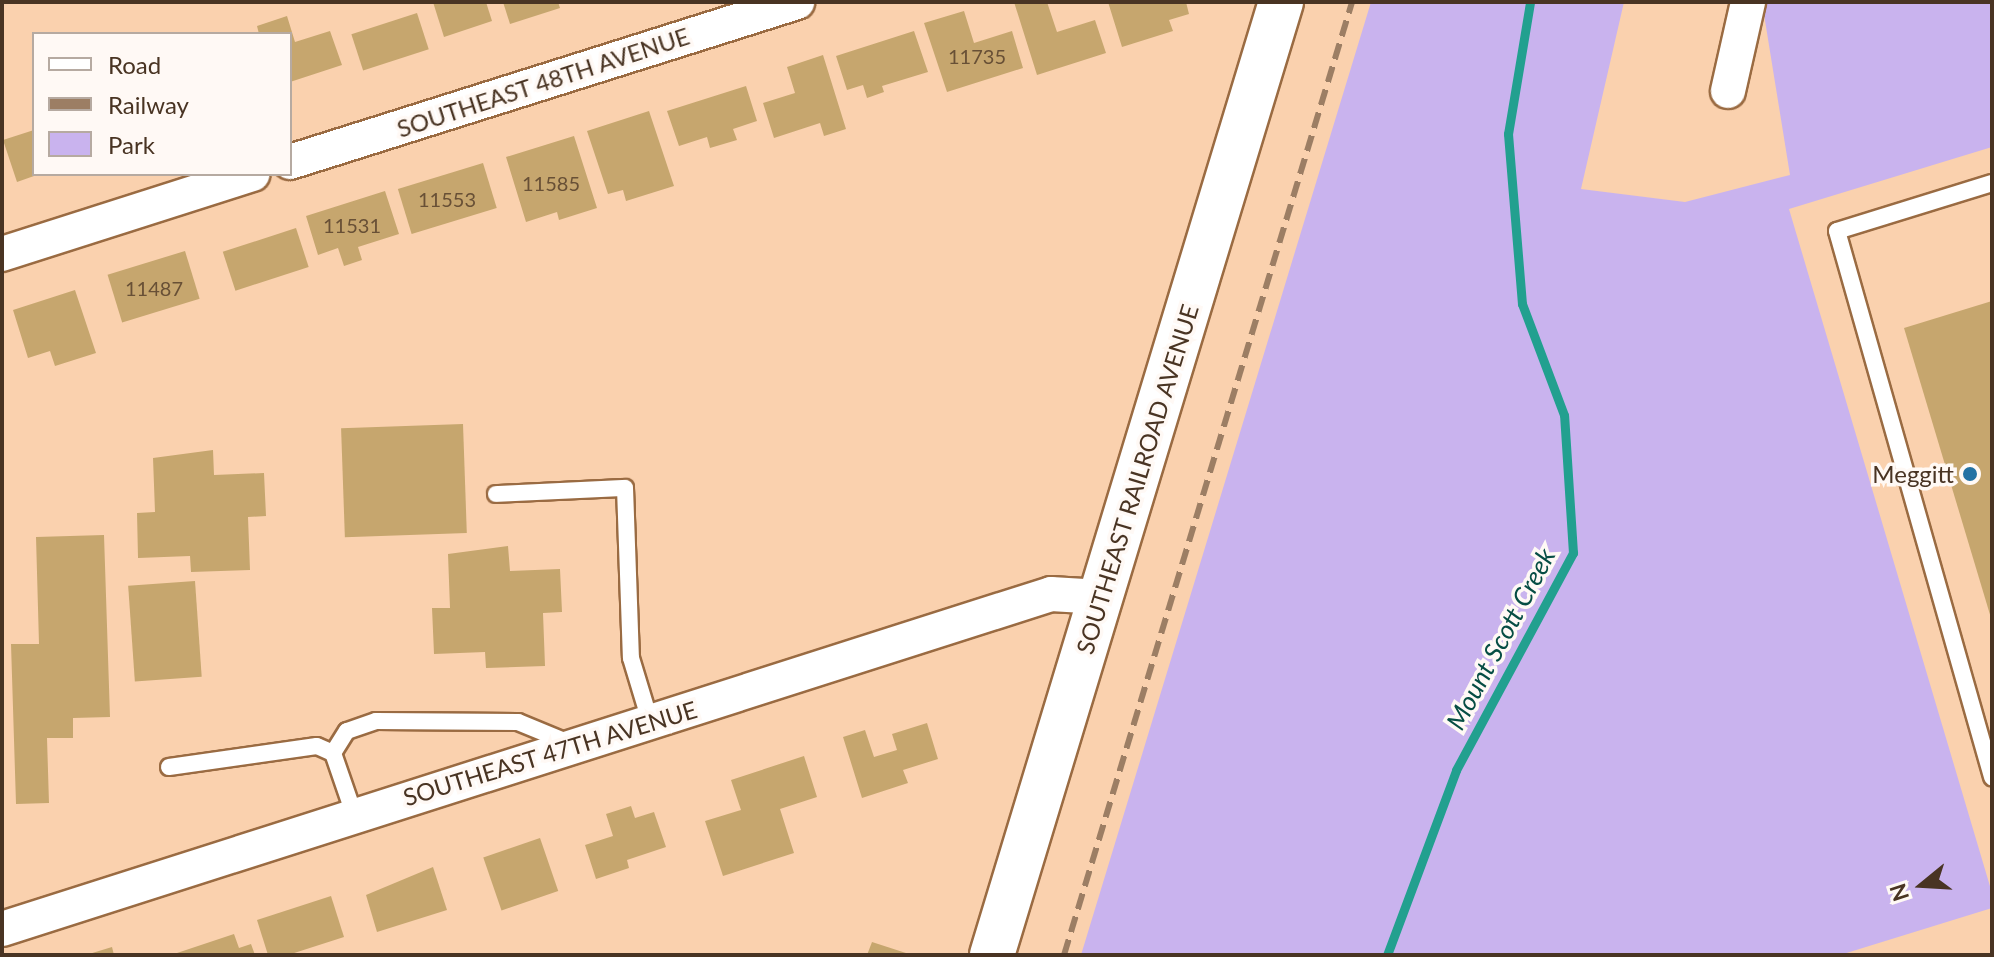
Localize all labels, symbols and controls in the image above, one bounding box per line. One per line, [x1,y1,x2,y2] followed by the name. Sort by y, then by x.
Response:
[392,21,694,143] street label: SOUTHEAST 48TH AVENUE
[32,32,292,176] legend
[948,44,1006,68] house number: 11735
[108,50,161,79] text: Road
[108,90,189,119] text: Railway
[108,130,155,159] text: Park
[522,171,580,195] house number: 11585
[418,187,476,211] house number: 11553
[323,213,381,237] house number: 11531
[125,276,183,300] house number: 11487
[1070,300,1204,658] street label: SOUTHEAST RAILROAD AVENUE
[1872,460,1954,488] place label: Meggitt
[1961,465,1979,483] marker: Meggitt
[1440,543,1562,735] water label: Mount Scott Creek
[399,694,701,812] street label: SOUTHEAST 47TH AVENUE
[1882,845,1962,925] north arrow
[1883,880,1914,905] text: N

